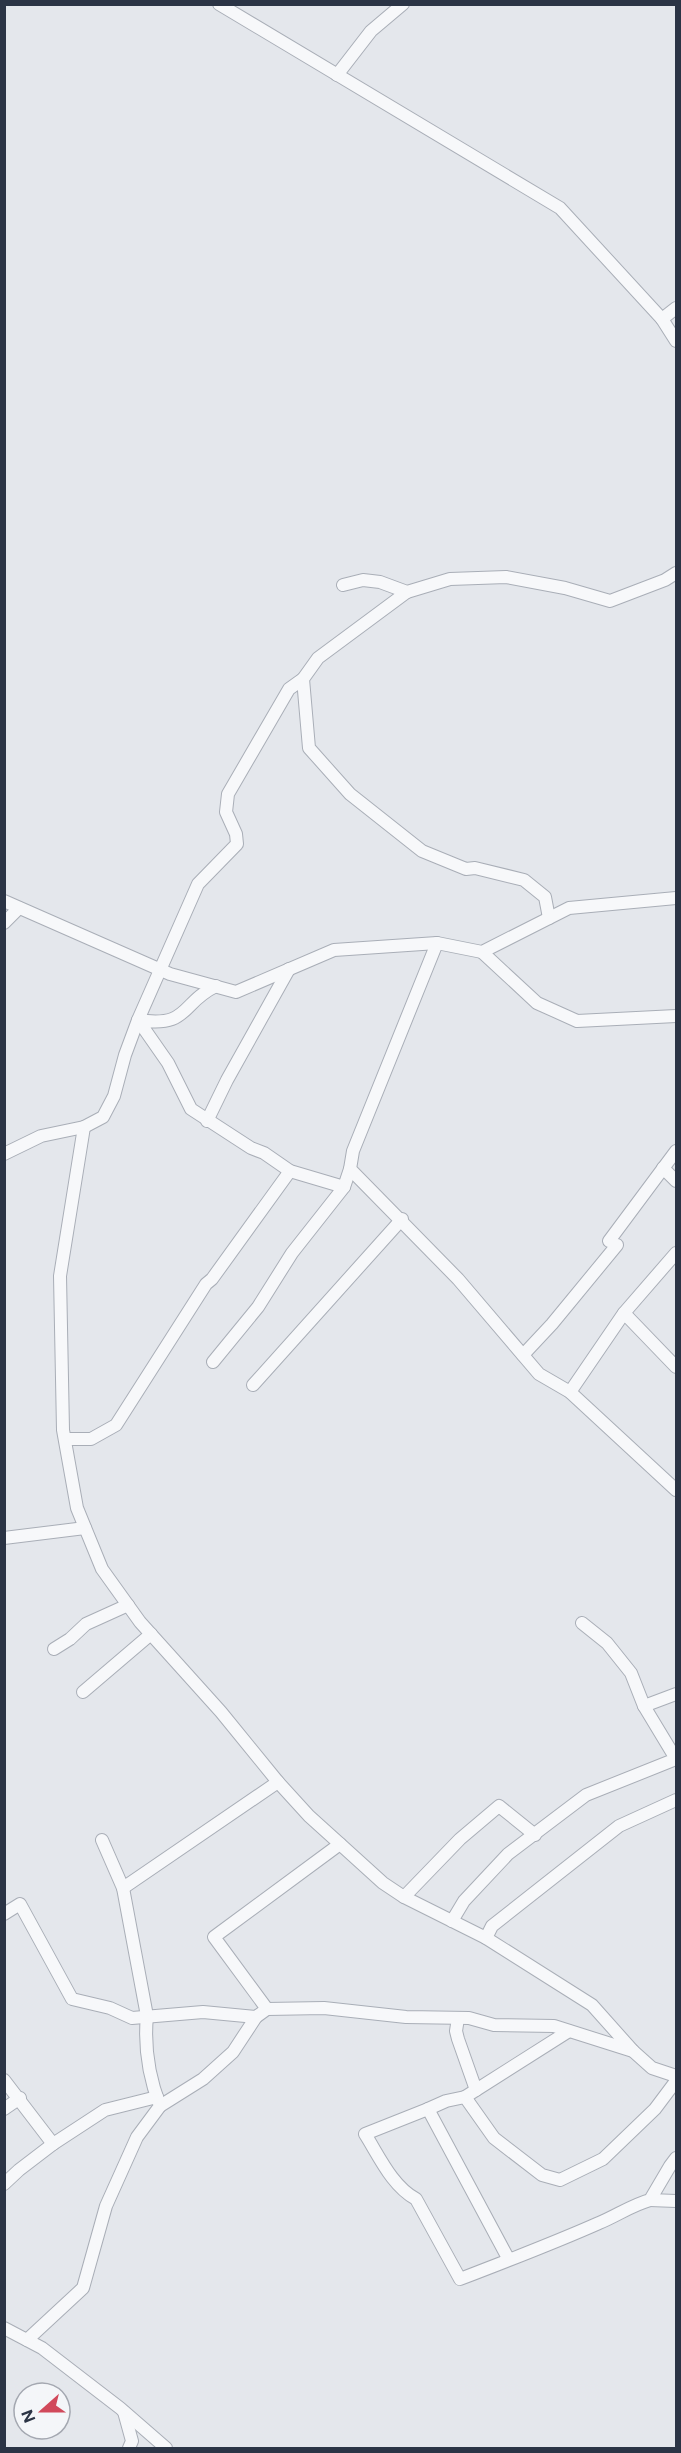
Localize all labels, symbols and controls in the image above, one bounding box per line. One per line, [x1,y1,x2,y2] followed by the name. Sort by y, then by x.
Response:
[12,2381,72,2441] north arrow
[17,2407,40,2425] text: N

